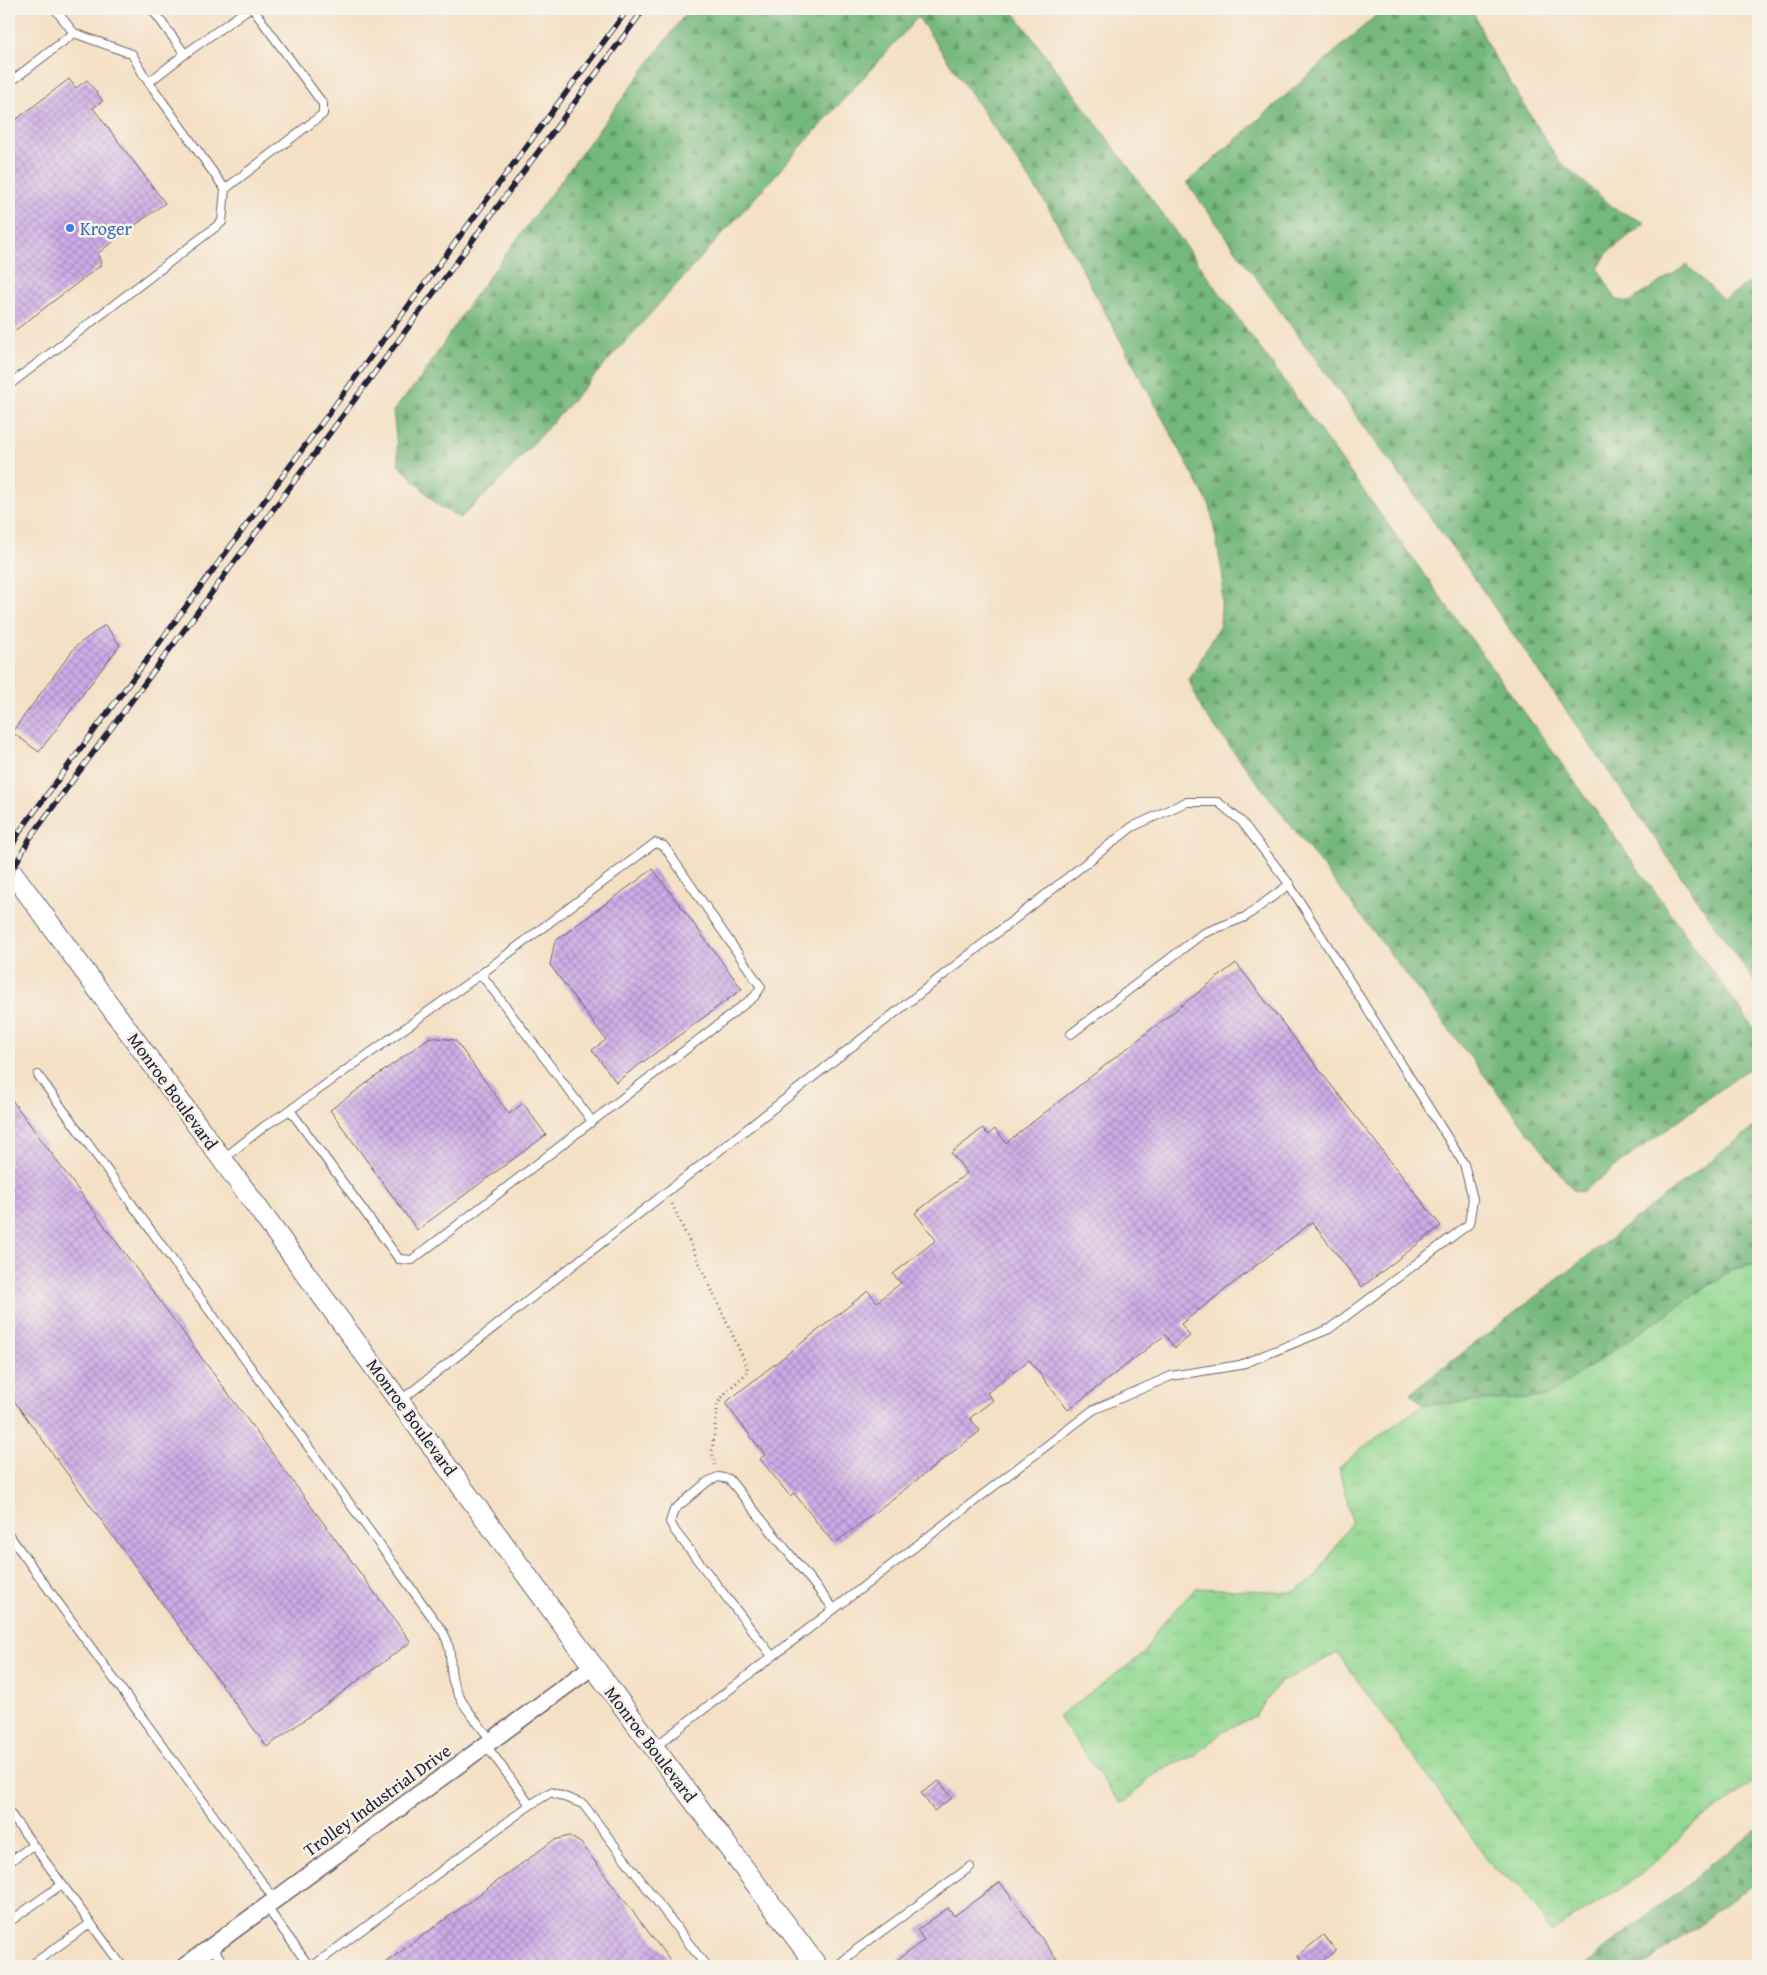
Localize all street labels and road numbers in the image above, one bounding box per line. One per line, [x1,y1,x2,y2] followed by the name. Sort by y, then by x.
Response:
[121,1027,225,1156] street label: Monroe Boulevard
[360,1353,464,1482] street label: Monroe Boulevard
[598,1680,704,1808] street label: Monroe Boulevard
[298,1737,456,1863] street label: Trolley Industrial Drive

